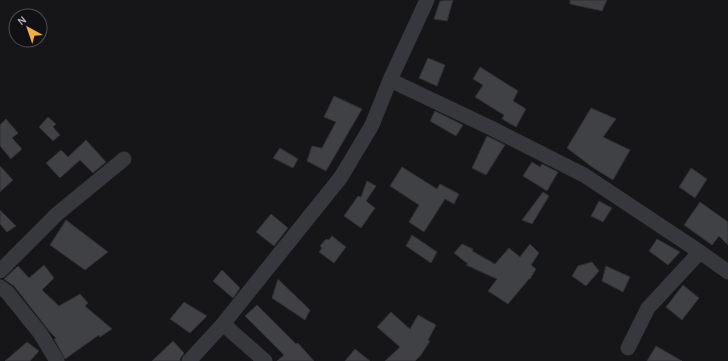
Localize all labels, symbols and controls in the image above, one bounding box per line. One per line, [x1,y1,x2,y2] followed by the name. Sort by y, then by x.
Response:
[8,8,48,48] north arrow
[15,14,28,27] text: N

